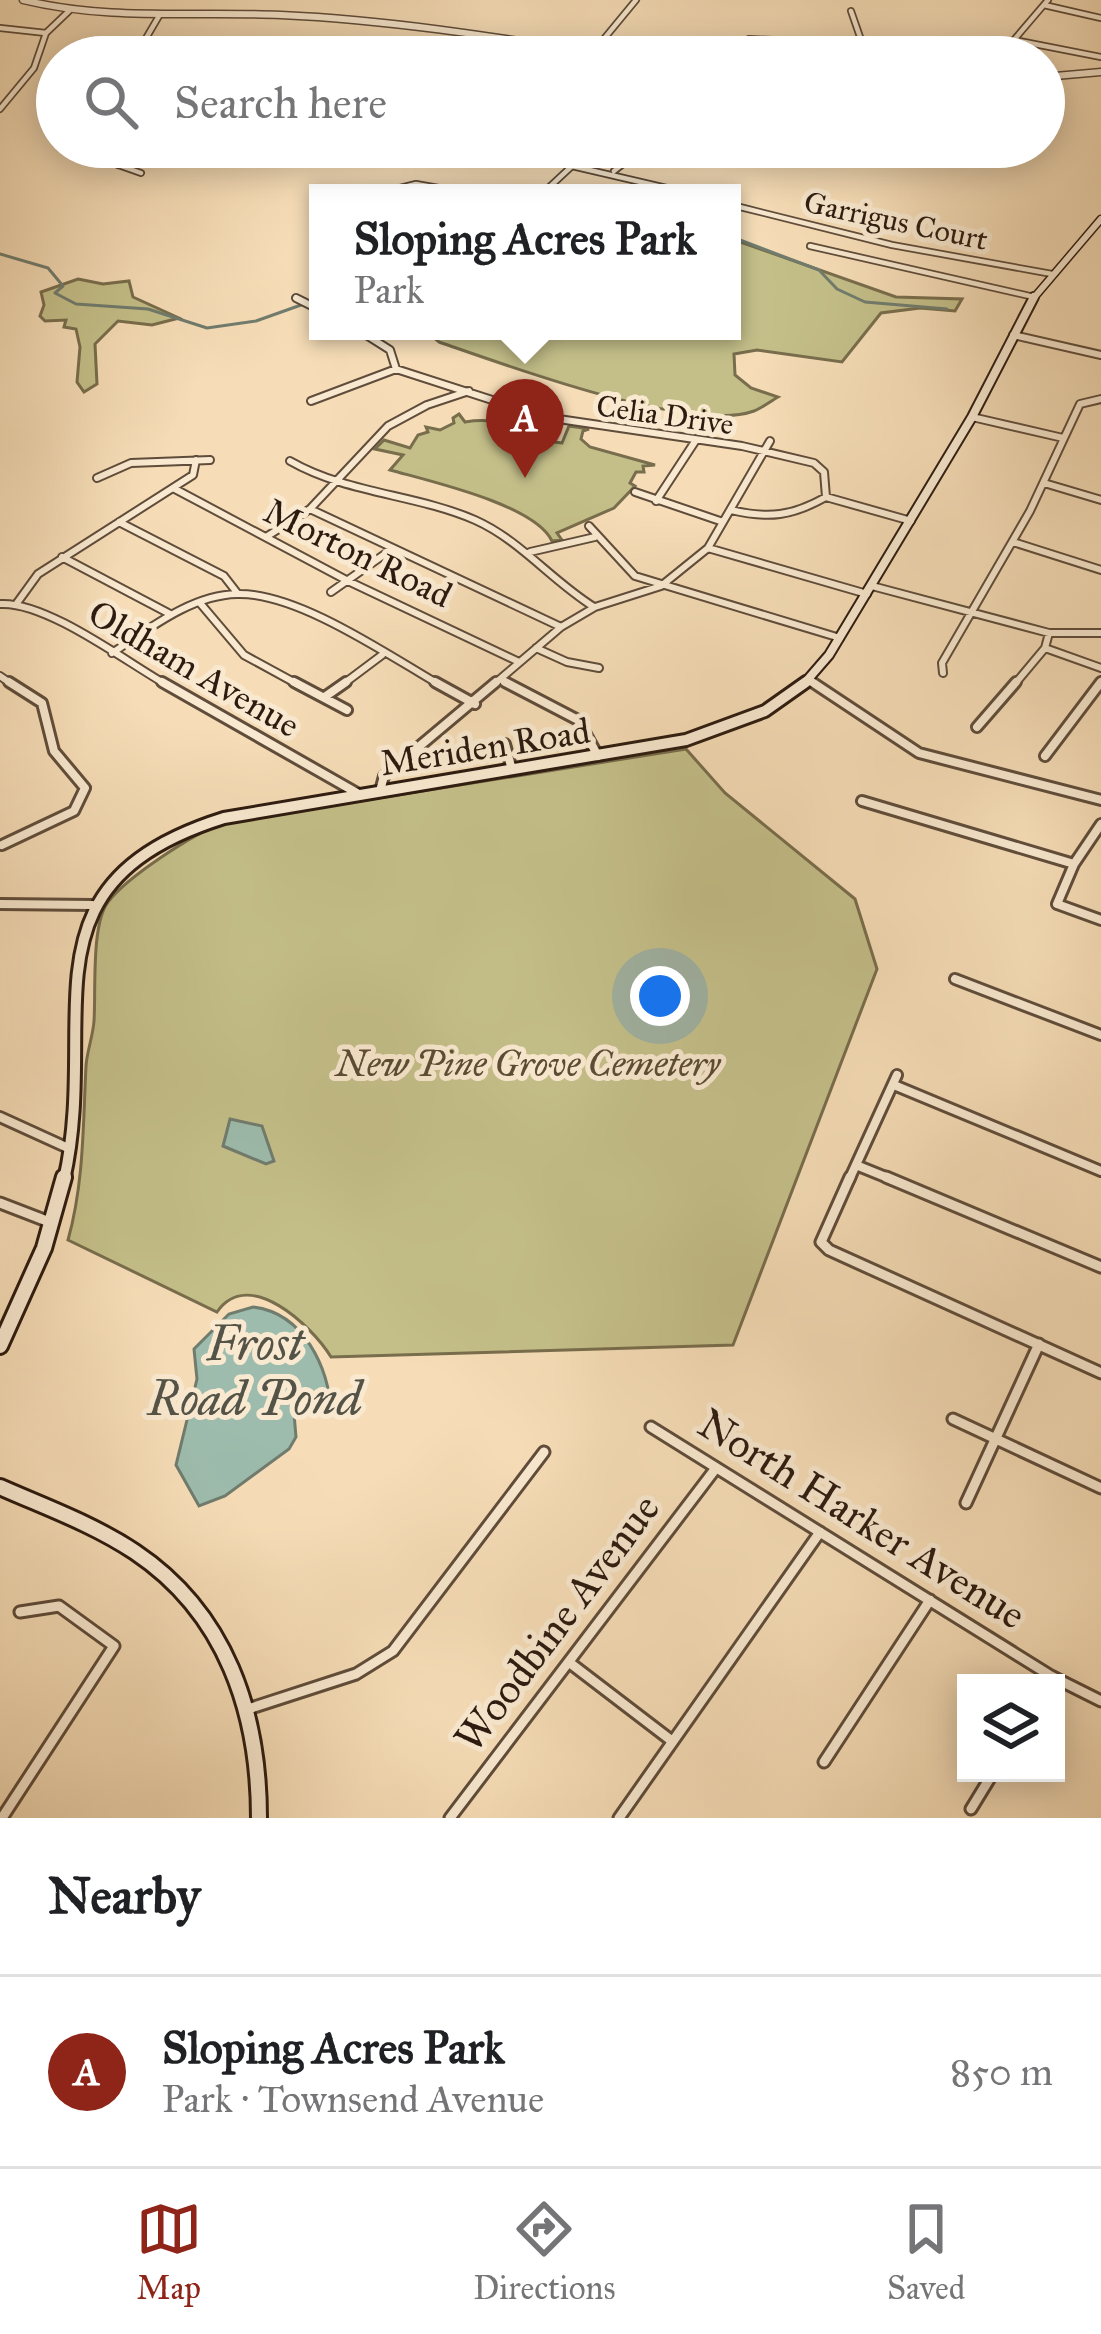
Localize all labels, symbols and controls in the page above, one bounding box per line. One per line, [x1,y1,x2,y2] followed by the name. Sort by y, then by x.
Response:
[36,36,1065,168] search box
[78,69,144,135] icon: search
[174,75,387,130] text: Search here
[309,184,741,340] popup
[801,184,991,258] street label: Garrigus Court
[354,211,696,266] text: Sloping Acres Park
[354,266,424,314] text: Park
[486,379,564,478] pin: A
[594,388,736,442] street label: Celia Drive
[257,489,459,617] street label: Morton Road
[81,591,307,747] street label: Oldham Avenue
[377,709,593,785] street label: Meriden Road
[630,966,690,1026] your location
[334,1042,722,1086] park label: New Pine Grove Cemetery
[146,1314,365,1428] water label: Frost Road Pond
[689,1397,1035,1641] street label: North Harker Avenue
[443,1484,671,1762] street label: Woodbine Avenue
[957,1674,1065,1782] map controls
[957,1674,1065,1782] button: layers
[48,1865,200,1927] text: Nearby
[162,2020,505,2075] text: Sloping Acres Park
[74,2048,100,2096] text: A
[950,2048,1053,2096] text: 850 m
[162,2075,544,2123] text: Park · Townsend Avenue
[136,2196,202,2308] tab: Map
[473,2196,615,2308] tab: Directions
[887,2196,965,2308] tab: Saved

